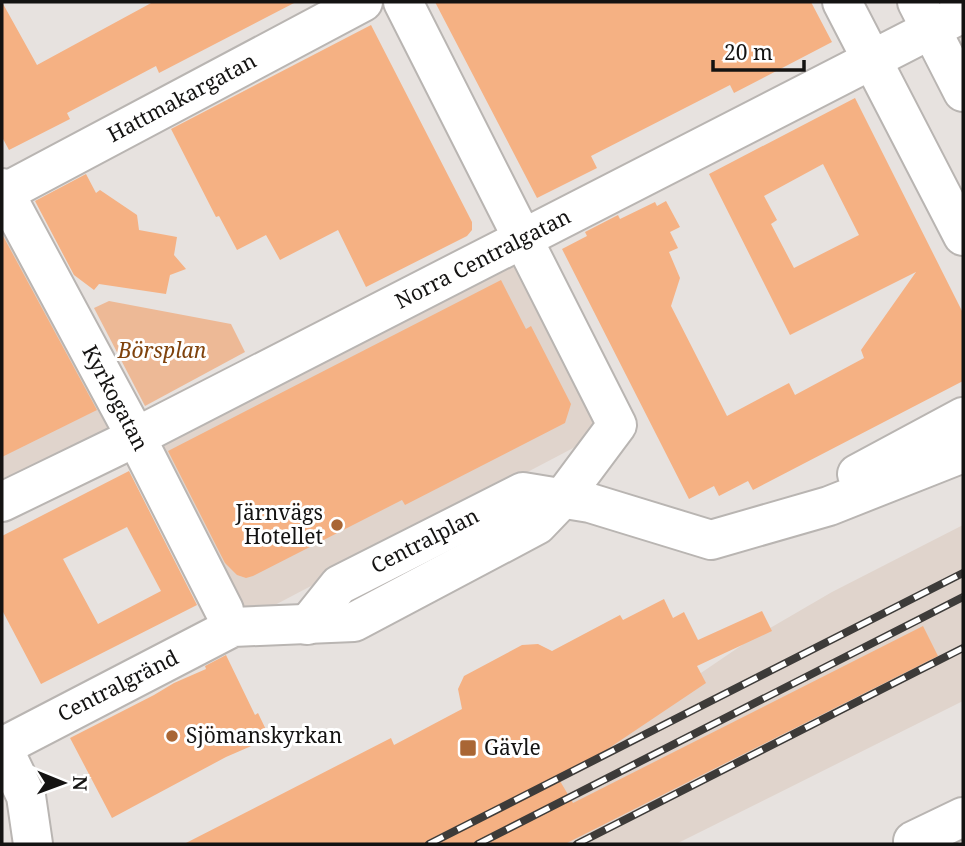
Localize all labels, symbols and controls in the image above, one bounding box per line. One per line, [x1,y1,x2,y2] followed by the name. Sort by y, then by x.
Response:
[713,28,804,72] scale bar
[724,38,773,66] text: 20 m
[102,46,261,148] street label: Hattmakargatan
[390,202,575,315] street label: Norra Centralgatan
[117,336,207,364] park label: Börsplan
[76,340,155,455] street label: Kyrkogatan
[234,498,323,550] place label: Järnvägs Hotellet
[366,501,483,579] street label: Centralplan
[329,517,345,533] marker: Järnvägs Hotellet
[52,643,183,728] street label: Centralgränd
[186,721,342,749] place label: Sjömanskyrkan
[164,728,180,744] marker: Sjömanskyrkan
[484,733,541,761] place label: Gävle
[458,738,478,758] marker: Gävle
[28,748,98,818] north arrow
[67,776,93,791] text: N

